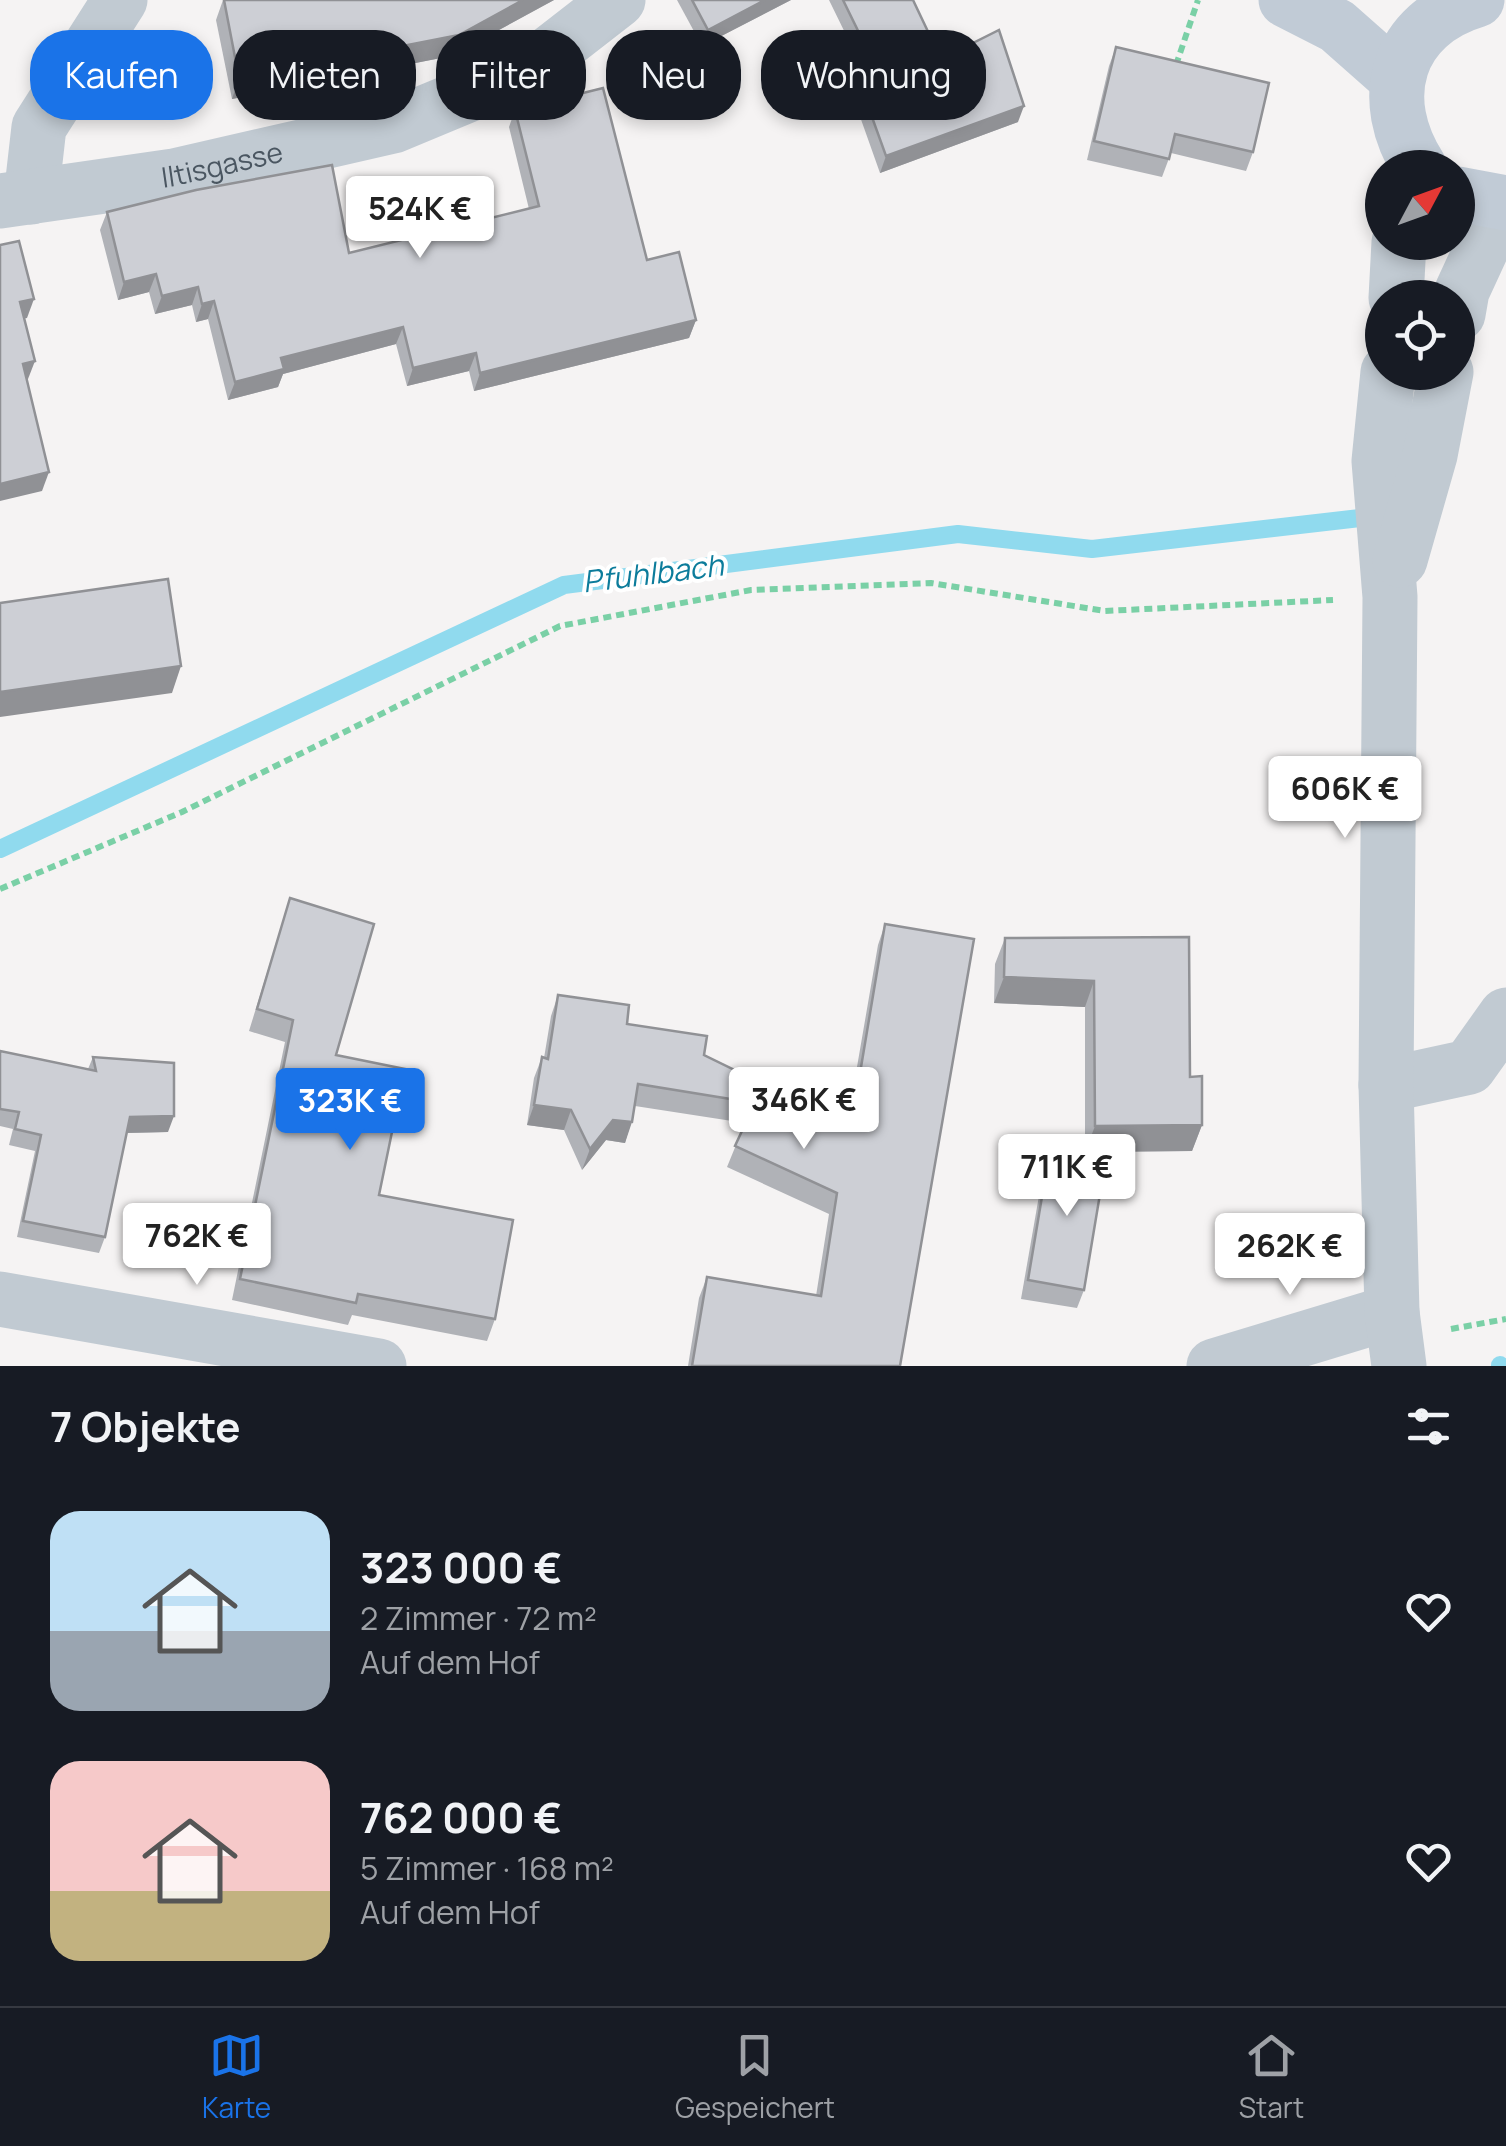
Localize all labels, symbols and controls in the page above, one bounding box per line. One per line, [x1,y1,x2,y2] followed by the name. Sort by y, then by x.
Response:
[30,30,213,120] chip: Kaufen
[233,30,416,120] chip: Mieten
[436,30,586,120] chip: Filter
[606,30,741,120] chip: Neu
[761,30,986,120] chip: Wohnung
[159,132,286,196] street label: Iltisgasse
[1365,150,1475,260] north arrow
[1365,150,1475,390] map controls
[339,176,501,261] pin: 524K €
[368,186,472,230] text: 524K €
[1365,280,1475,390] button: locate
[580,543,727,601] water label: Pfuhlbach
[1264,756,1426,841] pin: 606K €
[1290,766,1400,810] text: 606K €
[723,1067,885,1152] pin: 346K €
[269,1068,431,1153] pin: 323K €
[751,1077,857,1121] text: 346K €
[298,1078,402,1122] text: 323K €
[986,1134,1148,1219] pin: 711K €
[1020,1144,1114,1188] text: 711K €
[116,1203,278,1288] pin: 762K €
[145,1213,249,1257] text: 762K €
[1209,1213,1371,1298] pin: 262K €
[1237,1223,1343,1267] text: 262K €
[50,1397,240,1455] text: 7 Objekte
[1401,1399,1456,1454] icon: filters
[360,1538,562,1596] text: 323 000 €
[130,1551,250,1671] icon: home
[1401,1584,1456,1639] icon: heart
[360,1596,597,1640] text: 2 Zimmer · 72 m²
[360,1640,540,1684] text: Auf dem Hof
[360,1788,562,1846] text: 762 000 €
[130,1801,250,1921] icon: home
[1401,1834,1456,1889] icon: heart
[360,1846,614,1890] text: 5 Zimmer · 168 m²
[360,1890,540,1934] text: Auf dem Hof
[202,2028,271,2126] tab: Karte
[675,2028,835,2126] tab: Gespeichert
[1239,2028,1304,2126] tab: Start

